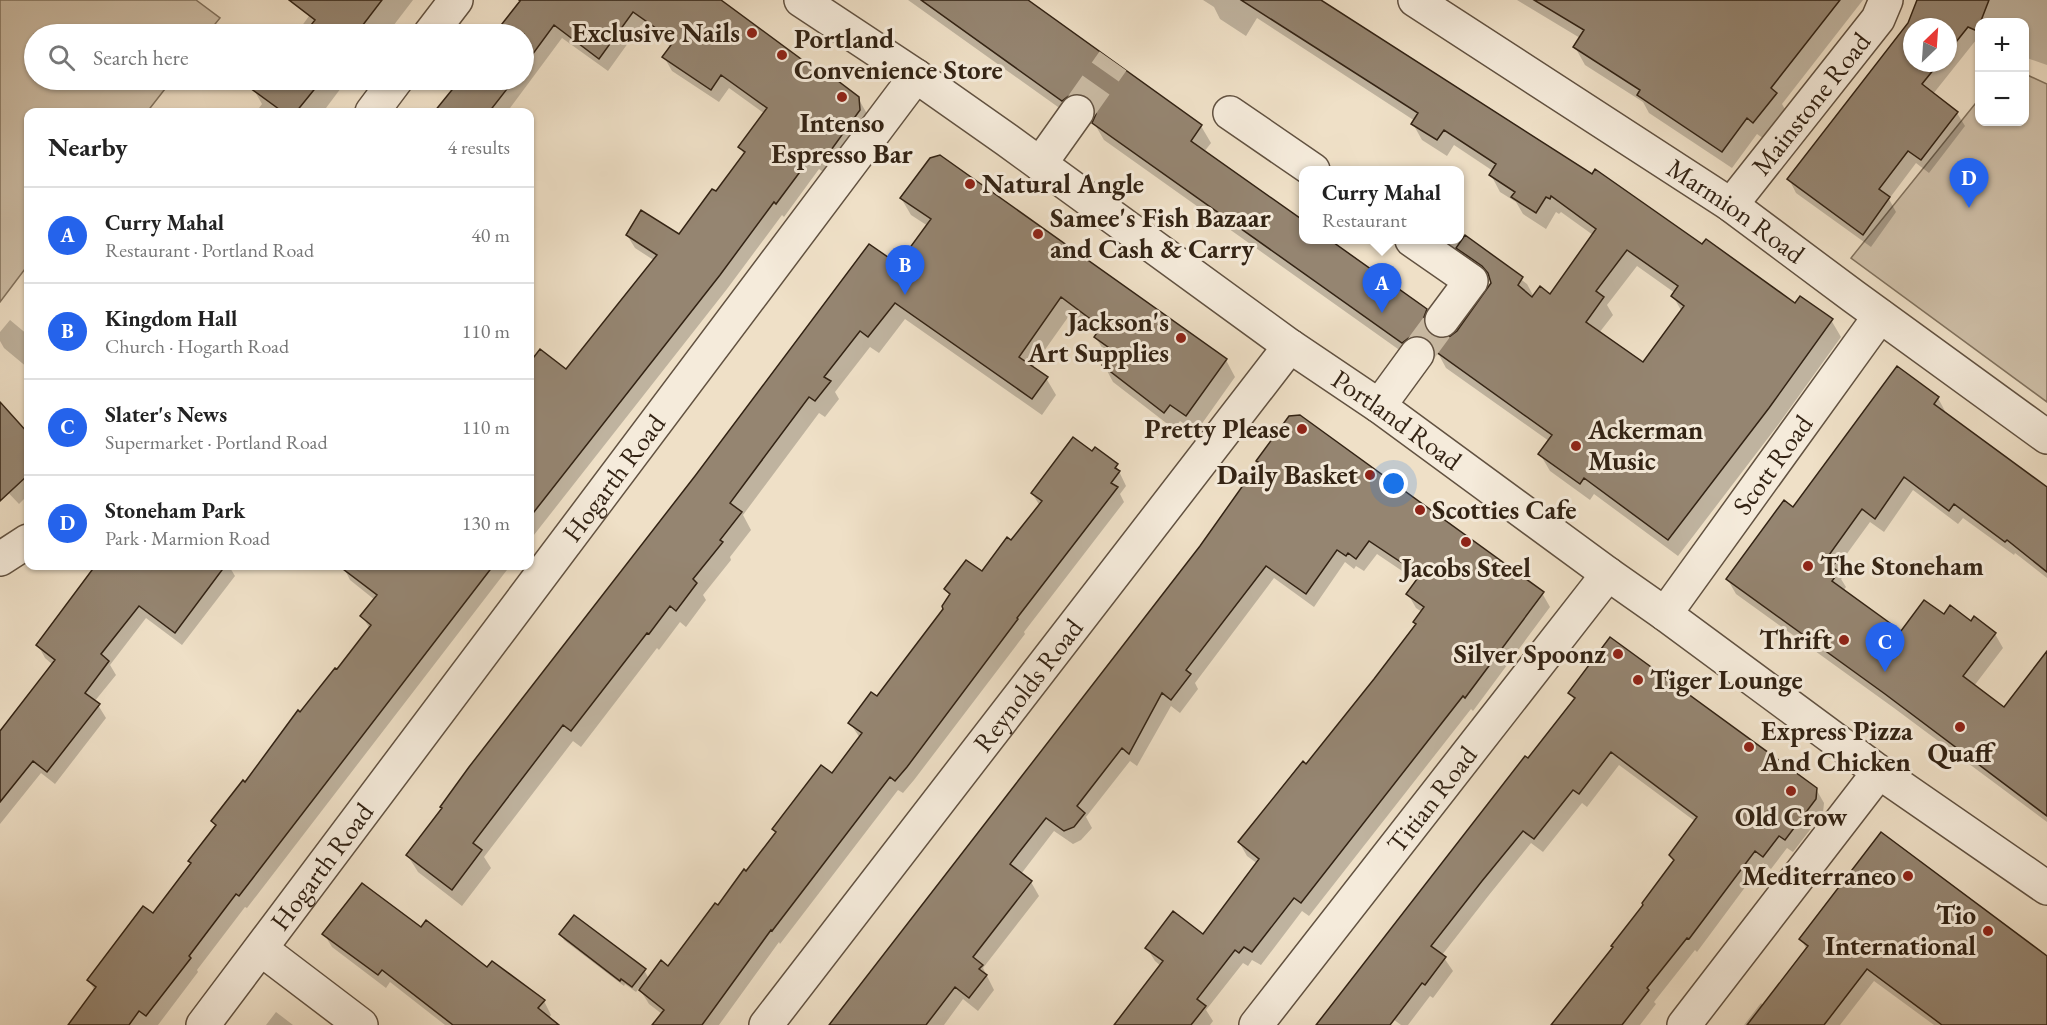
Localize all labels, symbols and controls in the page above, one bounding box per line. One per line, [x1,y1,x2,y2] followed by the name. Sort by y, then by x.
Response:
[572,15,740,50] place label: Exclusive Nails
[1903,18,1957,72] north arrow
[1975,18,2029,126] map controls
[1975,18,2029,72] button: +
[794,21,1003,87] place label: Portland Convenience Store
[24,24,534,90] search box
[1743,25,1878,182] street label: Mainstone Road
[745,26,759,40] marker: Exclusive Nails
[45,41,78,74] icon: search
[93,43,188,72] text: Search here
[775,48,789,62] marker: Portland Convenience Store
[1975,72,2029,126] button: −
[835,90,849,104] marker: Intenso Espresso Bar
[771,105,914,171] place label: Intenso Espresso Bar
[48,130,128,164] text: Nearby
[447,134,510,160] text: 4 results
[1660,150,1812,271] street label: Marmion Road
[1950,158,1988,208] pin: D
[982,166,1144,201] place label: Natural Angle
[1299,166,1464,244] popup
[963,177,977,191] marker: Natural Angle
[1322,178,1441,207] text: Curry Mahal
[1050,200,1271,266] place label: Samee's Fish Bazaar and Cash & Carry
[1322,207,1407,233] text: Restaurant
[105,208,224,237] text: Curry Mahal
[60,222,75,248] text: A
[471,222,510,248] text: 40 m
[1031,227,1045,241] marker: Samee's Fish Bazaar and Cash & Carry
[105,237,314,263] text: Restaurant · Portland Road
[886,246,924,295] pin: B
[1362,264,1402,313] pin: A
[105,304,237,333] text: Kingdom Hall
[1027,304,1169,370] place label: Jackson's Art Supplies
[61,318,74,344] text: B
[462,318,510,344] text: 110 m
[1174,331,1188,345] marker: Jackson's Art Supplies
[105,333,289,359] text: Church · Hogarth Road
[1325,361,1469,478] street label: Portland Road
[105,400,227,429] text: Slater's News
[554,407,673,549] street label: Hogarth Road
[1724,407,1820,521] street label: Scott Road
[1144,411,1290,446] place label: Pretty Please
[1587,412,1703,478] place label: Ackerman Music
[60,414,75,440] text: C
[462,414,510,440] text: 110 m
[1295,422,1309,436] marker: Pretty Please
[105,429,328,455] text: Supermarket · Portland Road
[1569,439,1583,453] marker: Ackerman Music
[1217,457,1358,492] place label: Daily Basket
[1363,468,1377,482] marker: Daily Basket
[1379,469,1408,498] your location
[1432,492,1577,527] place label: Scotties Cafe
[105,496,245,525] text: Stoneham Park
[1413,503,1427,517] marker: Scotties Cafe
[60,510,75,536] text: D
[462,510,510,536] text: 130 m
[105,525,270,551] text: Park · Marmion Road
[1459,535,1473,549] marker: Jacobs Steel
[1820,548,1984,583] place label: The Stoneham
[1398,550,1531,585] place label: Jacobs Steel
[1801,559,1815,573] marker: The Stoneham
[965,611,1091,759] street label: Reynolds Road
[1759,622,1832,657] place label: Thrift
[1866,622,1904,672] pin: C
[1837,633,1851,647] marker: Thrift
[1454,636,1606,671] place label: Silver Spoonz
[1611,647,1625,661] marker: Silver Spoonz
[1650,662,1803,697] place label: Tiger Lounge
[1631,673,1645,687] marker: Tiger Lounge
[1760,713,1913,779] place label: Express Pizza And Chicken
[1953,720,1967,734] marker: Quaff
[1927,735,1996,770] place label: Quaff
[1379,738,1485,860] street label: Titian Road
[1742,740,1756,754] marker: Express Pizza And Chicken
[1784,784,1798,798] marker: Old Crow
[262,795,381,937] street label: Hogarth Road
[1735,799,1848,834] place label: Old Crow
[1742,858,1896,893] place label: Mediterraneo
[1901,869,1915,883] marker: Mediterraneo
[1825,897,1976,963] place label: Tio International
[1981,924,1995,938] marker: Tio International

